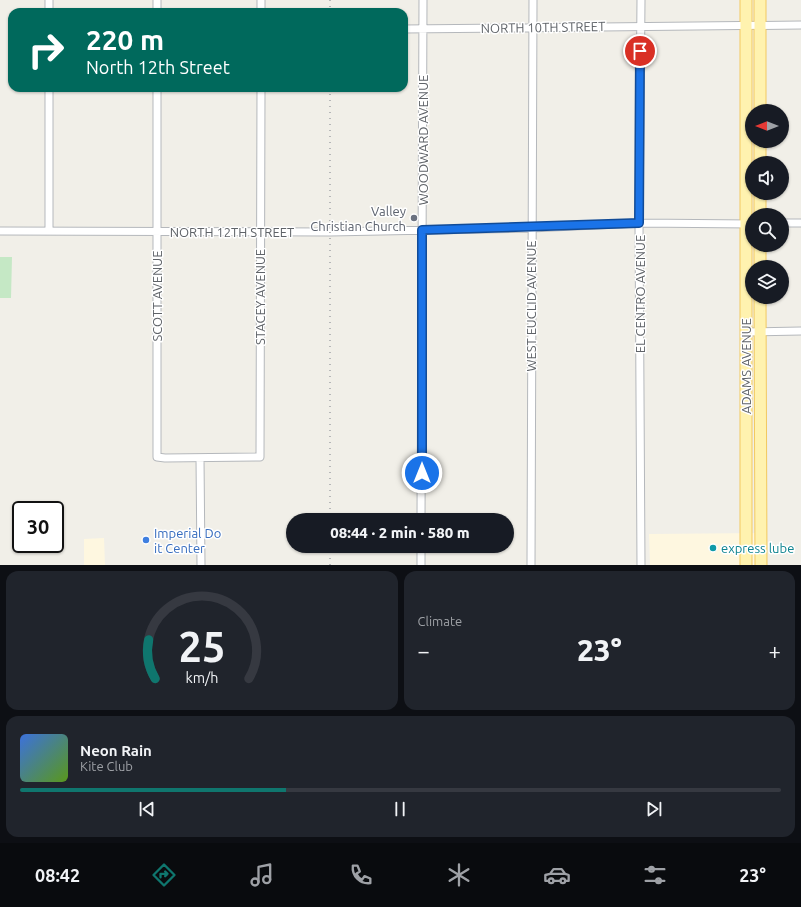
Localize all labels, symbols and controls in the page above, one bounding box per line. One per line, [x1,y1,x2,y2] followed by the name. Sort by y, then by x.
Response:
[481,19,605,35] street label: NORTH 10TH STREET
[20,24,72,76] icon: right
[86,24,164,55] text: 220 m
[623,34,657,68] pin
[629,40,651,62] icon: arrive
[86,57,230,77] text: North 12th Street
[416,75,430,205] street label: WOODWARD AVENUE
[745,104,789,148] north arrow
[745,104,789,304] map controls
[745,156,789,200] button: sound
[310,204,406,233] place label: Valley Christian Church
[745,208,789,252] button: search
[409,213,419,223] marker: Valley Christian Church
[170,225,294,239] street label: NORTH 12TH STREET
[633,235,647,353] street label: EL CENTRO AVENUE
[524,240,538,372] street label: WEST EUCLID AVENUE
[253,249,267,345] street label: STACEY AVENUE
[150,250,164,342] street label: SCOTT AVENUE
[745,260,789,304] button: layers
[739,318,753,414] street label: ADAMS AVENUE
[401,452,443,494] position arrow
[12,501,64,553] speed limit sign: 30
[330,524,470,541] text: 08:44 · 2 min · 580 m
[154,526,221,555] place label: Imperial Do it Center
[141,535,151,545] marker: Imperial Do it Center
[721,541,794,555] place label: express lube
[708,543,718,553] marker: express lube
[418,614,462,628] text: Climate
[178,622,225,669] text: 25
[577,633,622,667] text: 23°
[418,638,430,663] text: −
[769,638,781,663] text: +
[185,669,218,685] text: km/h
[80,742,152,759] text: Neon Rain
[80,759,133,773] text: Kite Club
[136,798,158,820] icon: previous
[389,798,411,820] icon: pause
[643,798,665,820] icon: next
[150,861,178,889] icon: directions
[248,861,276,889] icon: music
[347,861,375,889] icon: phone
[445,861,473,889] icon: climate
[543,861,571,889] icon: car
[641,861,669,889] icon: filters
[35,865,80,885] text: 08:42
[739,865,766,885] text: 23°

